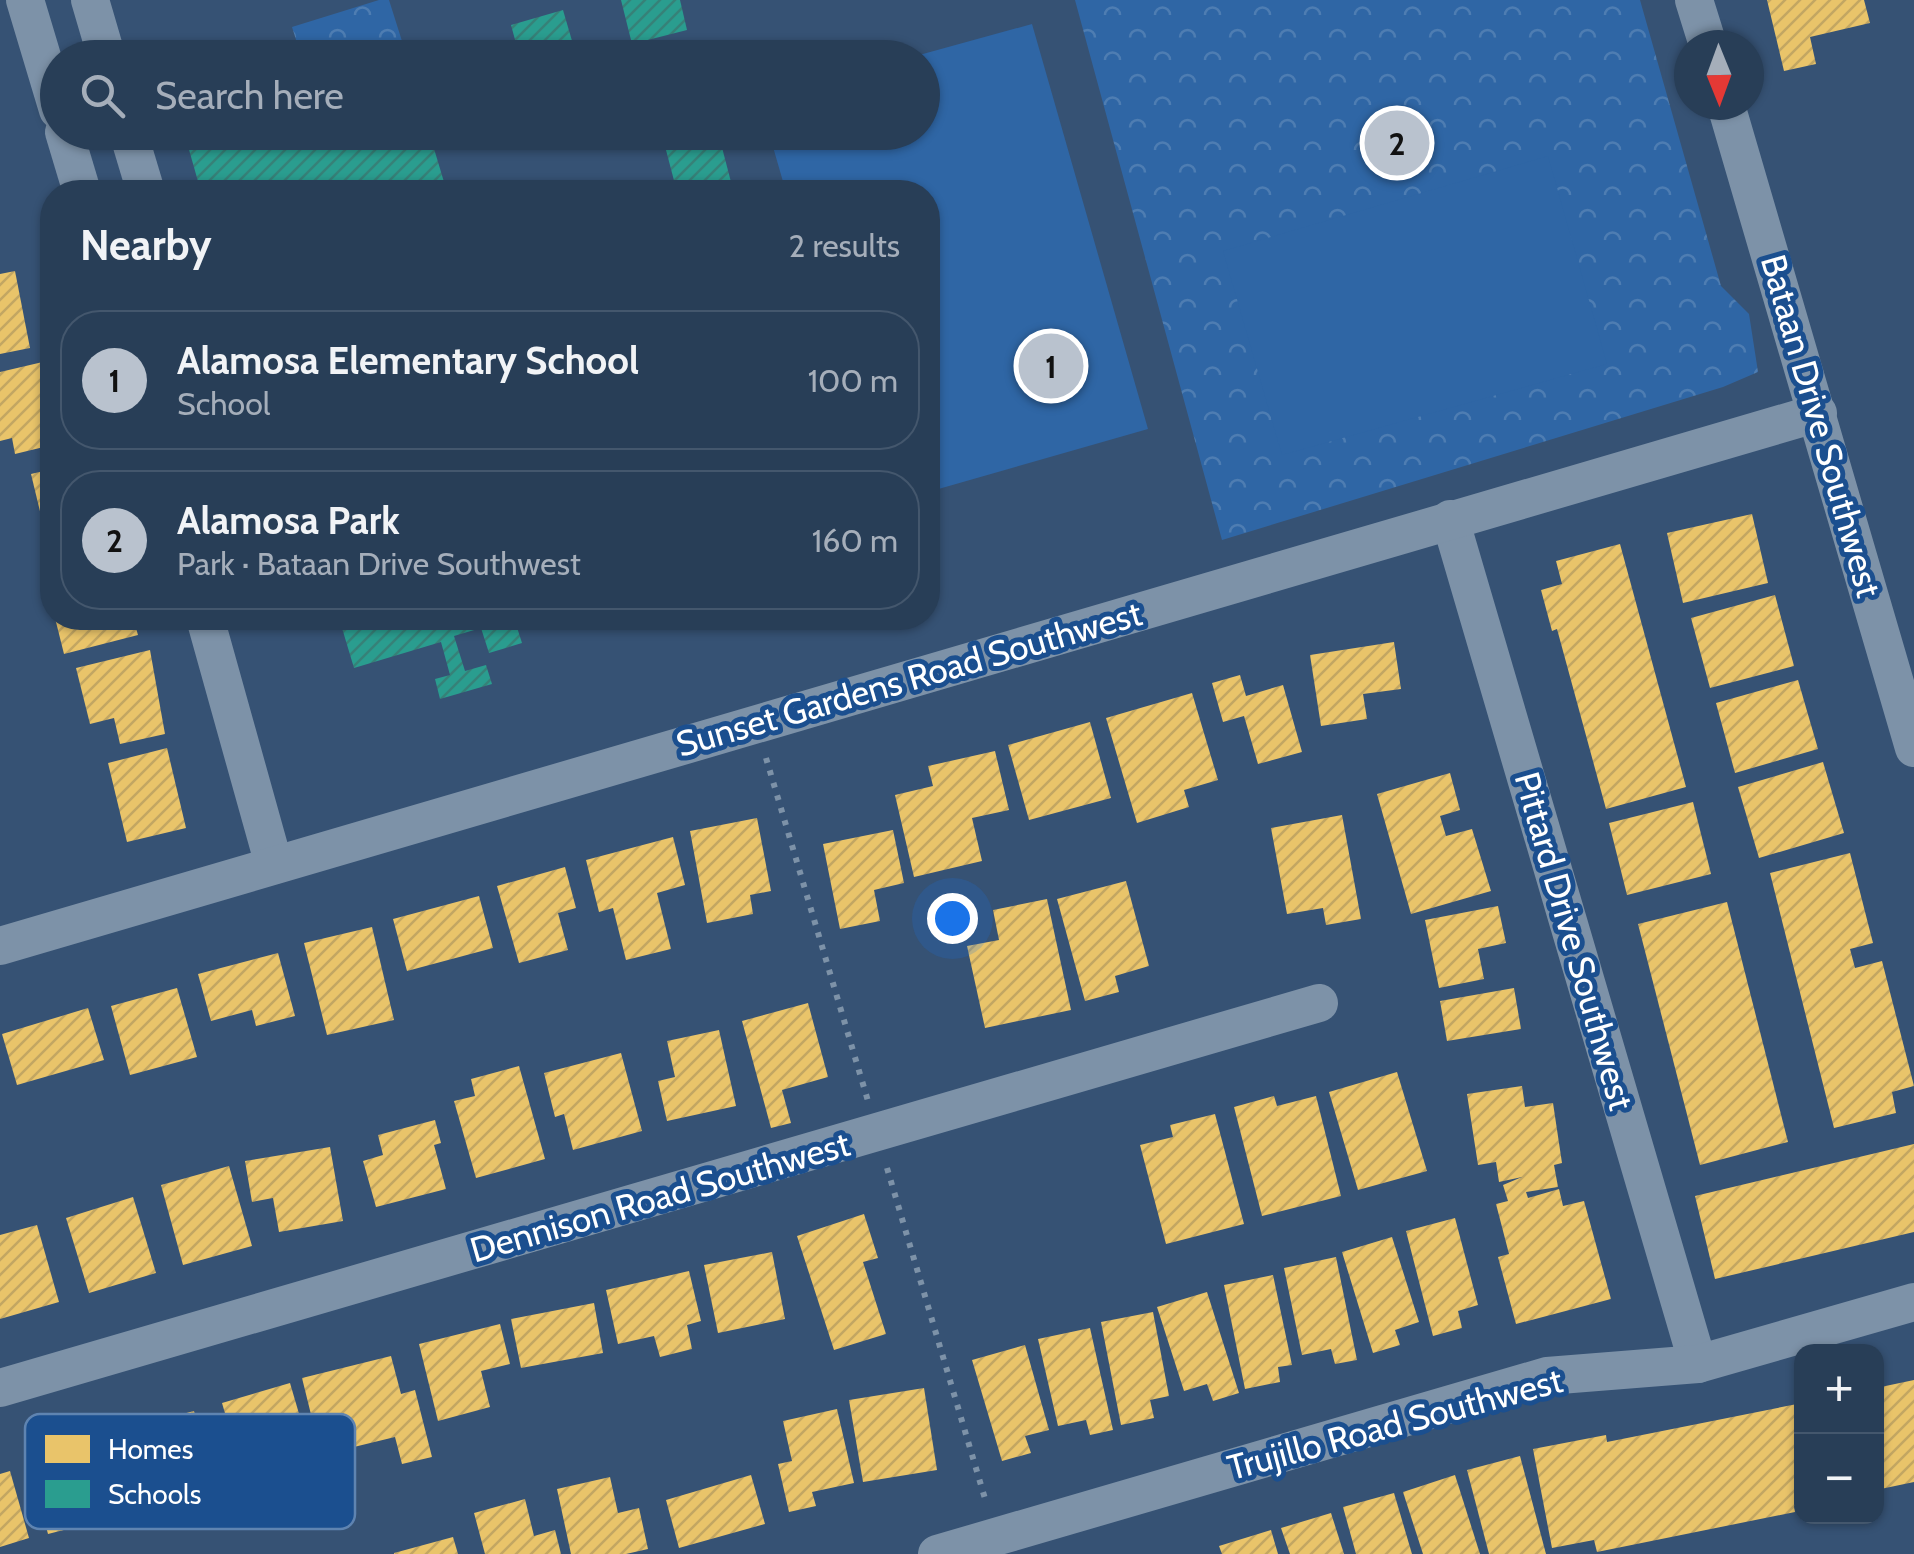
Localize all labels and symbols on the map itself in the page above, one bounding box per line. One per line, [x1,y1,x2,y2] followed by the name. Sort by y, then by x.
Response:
[1674,30,1764,120] north arrow
[1364,106,1430,180] pin: 2
[1752,250,1891,602] street label: Bataan Drive Southwest
[1018,328,1084,404] pin: 1
[671,591,1147,766] street label: Sunset Gardens Road Southwest
[1506,767,1643,1115] street label: Pittard Drive Southwest
[927,893,978,944] your location
[465,1122,855,1271] street label: Dennison Road Southwest
[1223,1358,1567,1489] street label: Trujillo Road Southwest
[25,1414,355,1529] legend
[108,1432,193,1466] text: Homes
[108,1477,201,1511] text: Schools

